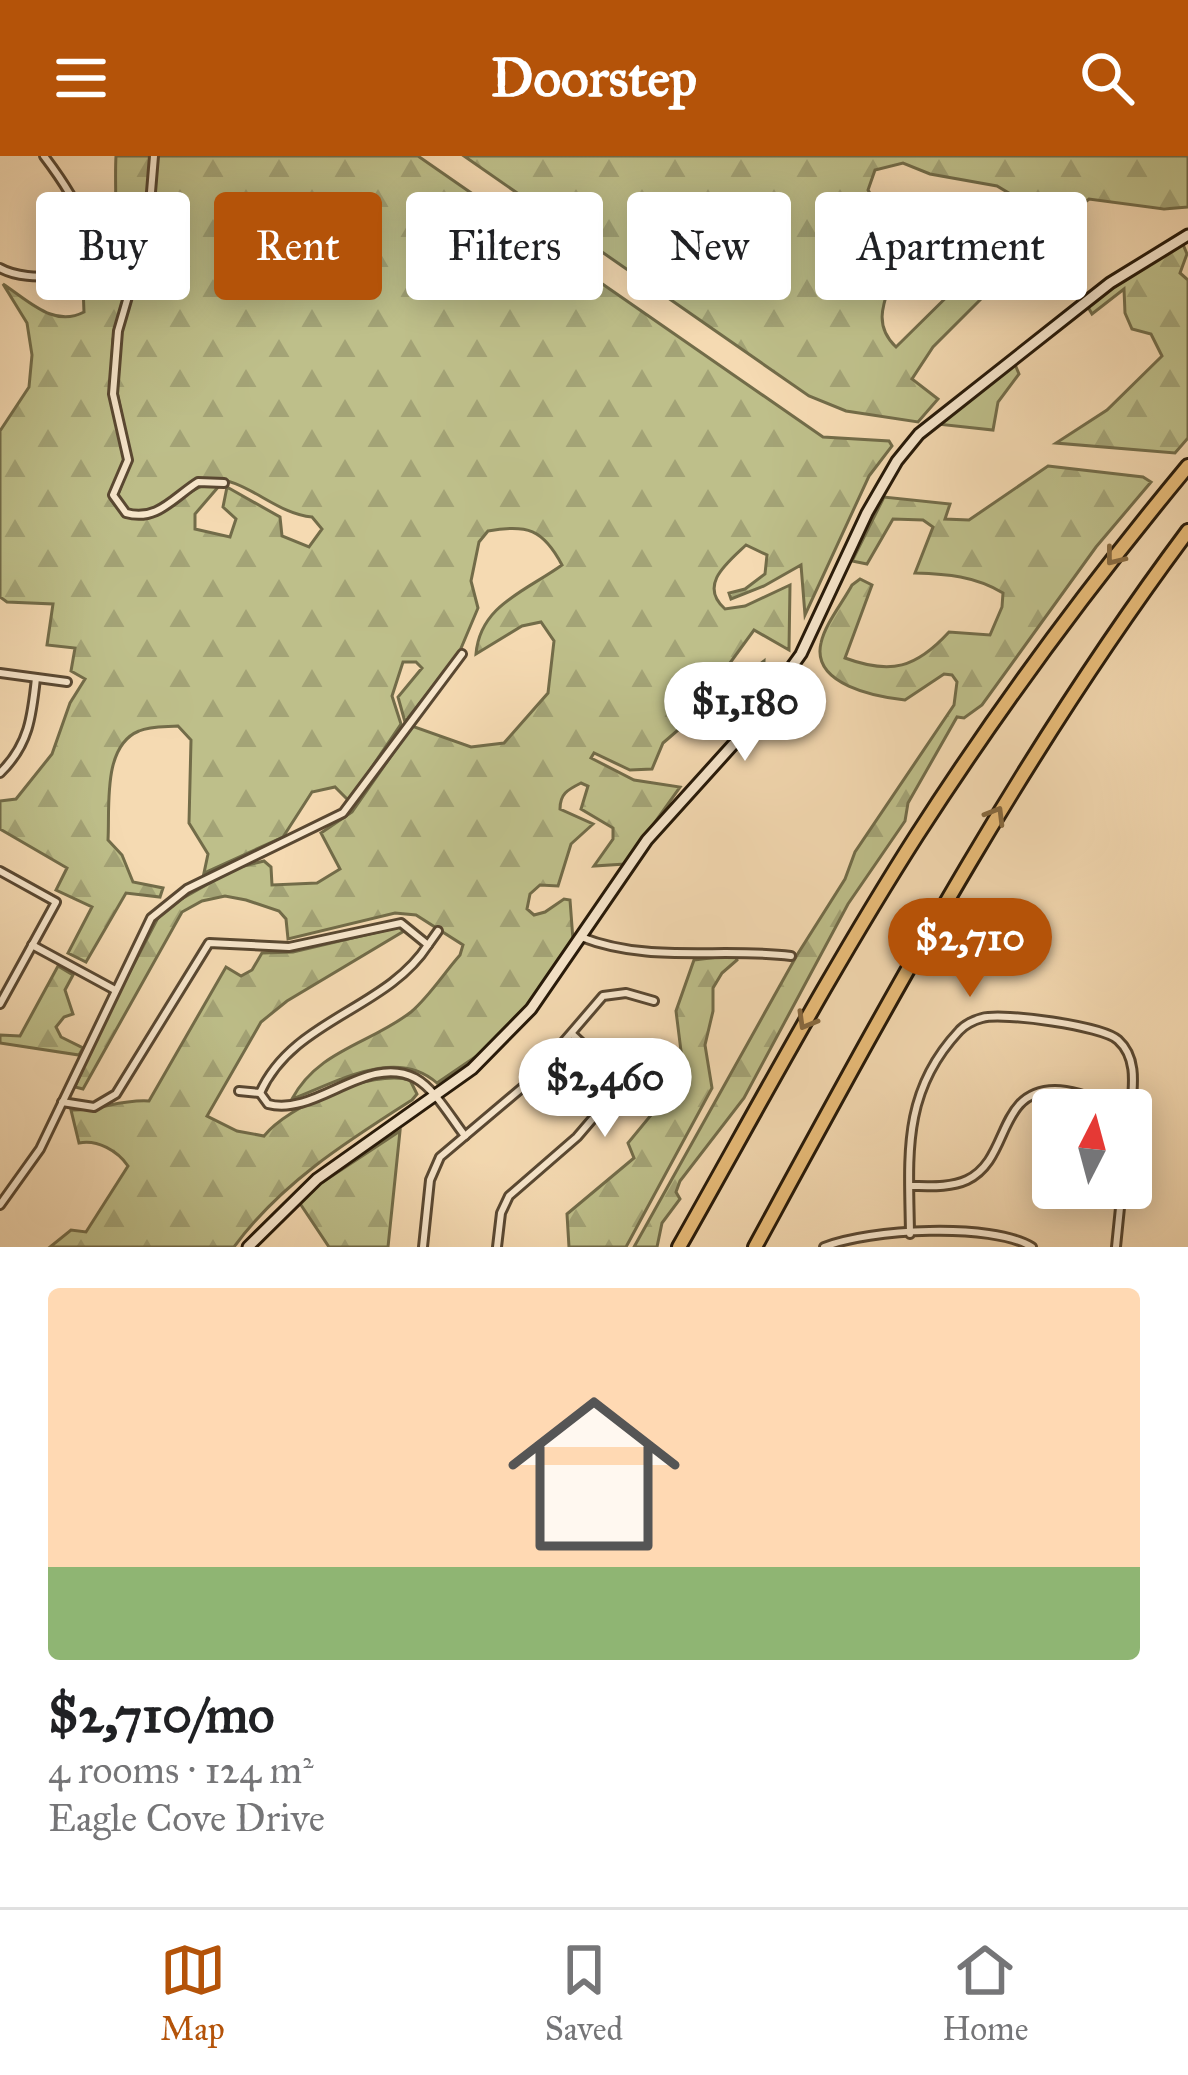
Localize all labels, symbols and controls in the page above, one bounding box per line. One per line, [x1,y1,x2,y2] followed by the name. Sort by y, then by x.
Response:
[48,45,114,111] icon: menu
[491,45,697,111] text: Doorstep
[1074,45,1140,111] icon: search
[36,192,190,300] chip: Buy
[214,192,382,300] chip: Rent
[406,192,603,300] chip: Filters
[627,192,791,300] chip: New
[815,192,1087,300] chip: Apartment
[1107,543,1128,565] one-way arrow
[647,662,843,764] pin: $1,180
[691,677,799,725] text: $1,180
[982,806,1004,828] one-way arrow
[872,898,1068,1000] pin: $2,710
[915,913,1025,961] text: $2,710
[798,1009,821,1030] one-way arrow
[507,1038,703,1140] pin: $2,460
[546,1053,664,1101] text: $2,460
[1032,1089,1152,1209] north arrow
[1032,1089,1152,1209] map controls
[486,1366,702,1582] icon: home
[48,1684,274,1746] text: $2,710/mo
[48,1746,314,1794] text: 4 rooms · 124 m²
[48,1794,325,1842] text: Eagle Cove Drive
[160,1937,226,2049] tab: Map
[545,1937,623,2049] tab: Saved
[942,1937,1028,2049] tab: Home

